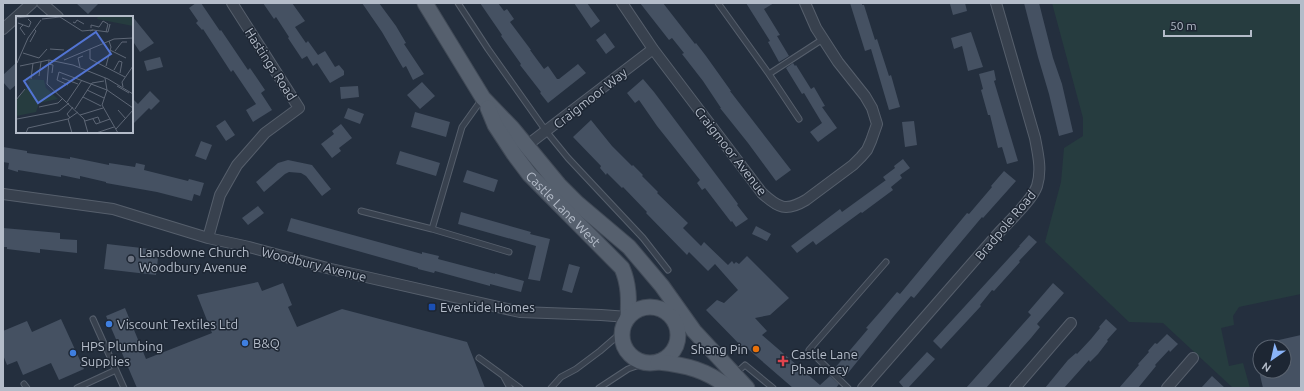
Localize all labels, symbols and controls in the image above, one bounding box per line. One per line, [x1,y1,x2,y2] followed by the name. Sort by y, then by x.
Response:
[1164,12,1251,38] scale bar
[16,16,133,133] inset map
[1170,19,1197,32] text: 50 m
[242,25,300,103] street label: Hastings Road
[551,65,629,131] street label: Craigmoor Way
[692,104,770,198] street label: Craigmoor Avenue
[523,168,603,249] street label: Castle Lane West
[972,187,1038,263] street label: Bradpole Road
[260,244,368,284] street label: Woodbury Avenue
[139,245,249,274] place label: Lansdowne Church Woodbury Avenue
[126,254,136,264] marker: Lansdowne Church Woodbury Avenue
[440,300,535,314] place label: Eventide Homes
[427,302,437,312] marker: Eventide Homes
[117,317,238,331] place label: Viscount Textiles Ltd
[104,319,114,329] marker: Viscount Textiles Ltd
[253,336,280,351] place label: B&Q
[240,338,250,348] marker: B&Q
[81,339,163,368] place label: HPS Plumbing Supplies
[1252,339,1292,379] north arrow
[691,342,748,356] place label: Shang Pin
[751,344,761,354] marker: Shang Pin
[791,347,858,376] place label: Castle Lane Pharmacy
[68,348,78,358] marker: HPS Plumbing Supplies
[778,356,788,366] marker: Castle Lane Pharmacy
[1260,360,1273,375] text: N

